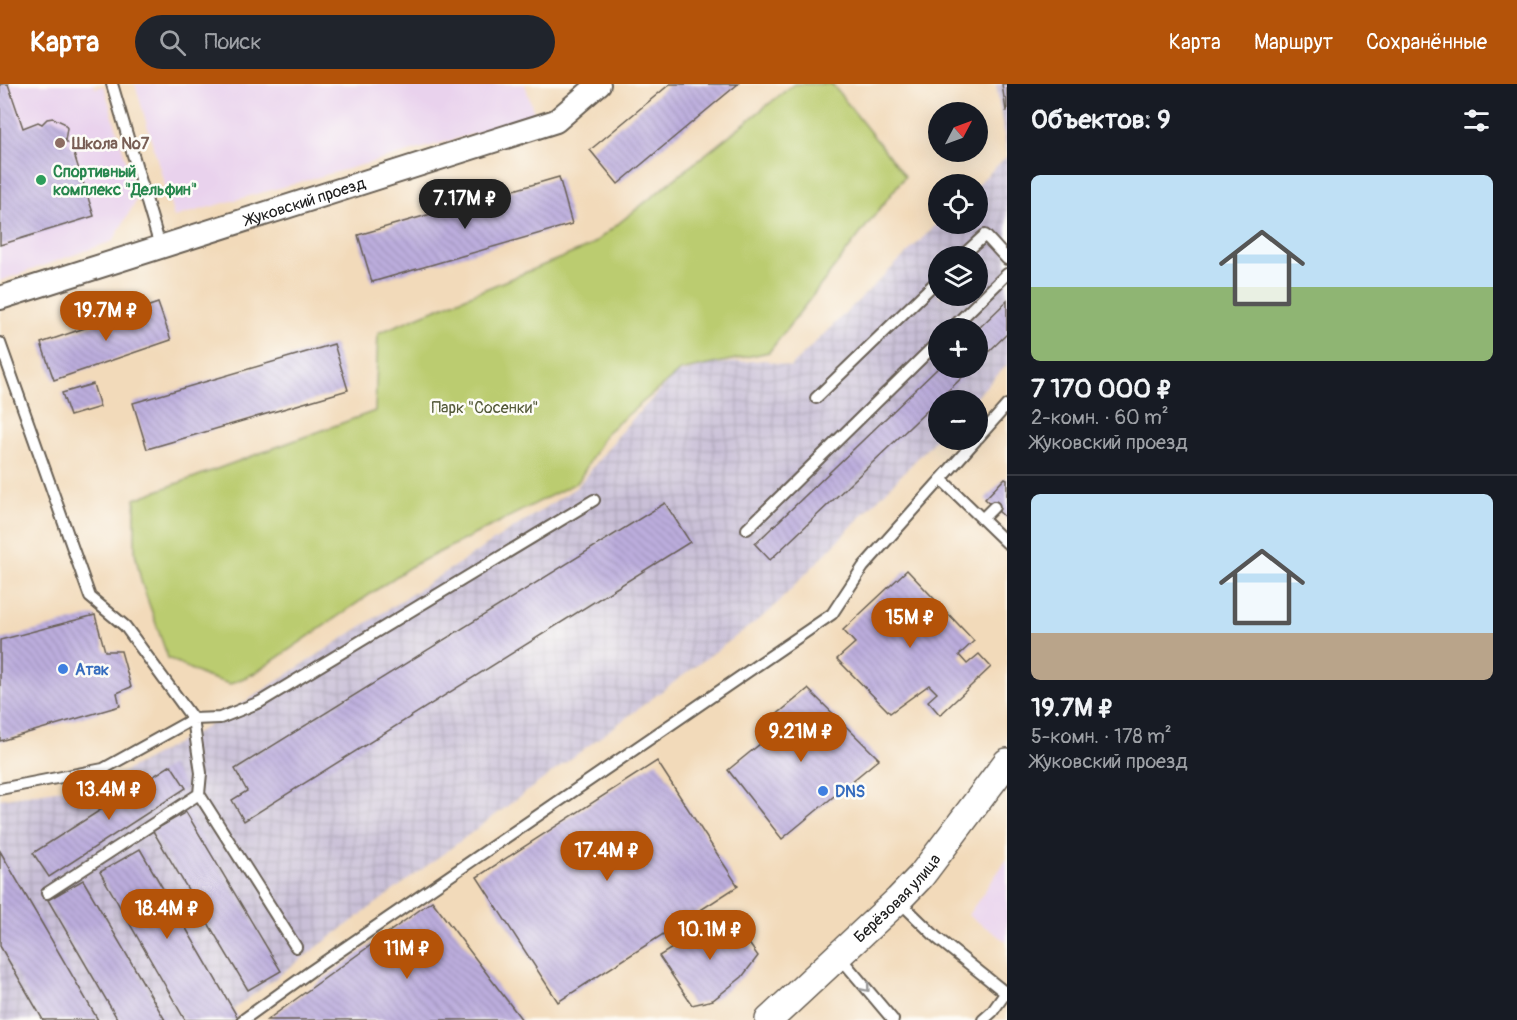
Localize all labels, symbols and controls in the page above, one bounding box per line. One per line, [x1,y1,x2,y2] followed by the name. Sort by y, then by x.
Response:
[135,15,555,69] search box
[30,25,99,60] text: Карта
[156,26,189,59] icon: search
[204,28,262,56] text: Поиск
[1169,29,1221,56] text: Карта
[1254,29,1333,56] text: Маршрут
[1366,29,1487,56] text: Сохранённые
[928,102,988,162] north arrow
[928,102,988,450] map controls
[1031,104,1171,136] text: Объектов: 9
[1460,104,1493,137] icon: filters
[71,134,150,154] place label: Школа №7
[53,136,67,150] marker: Школа №7
[53,162,197,200] place label: Спортивный комплекс "Дельфин"
[34,173,48,187] marker: Спортивный комплекс "Дельфин"
[240,173,368,231] street label: Жуковский проезд
[928,174,988,234] button: locate
[410,179,520,230] pin: 7.17M ₽
[433,186,497,211] text: 7.17M ₽
[1208,214,1316,322] icon: home
[928,246,988,306] button: layers
[51,291,161,342] pin: 19.7M ₽
[74,298,138,323] text: 19.7M ₽
[928,318,988,378] button: +
[1031,373,1172,405] text: 7 170 000 ₽
[928,390,988,450] button: −
[431,398,539,418] park label: Парк "Сосенки"
[1031,405,1169,430] text: 2-комн. · 60 m²
[1031,430,1188,455] text: Жуковский проезд
[1208,533,1316,641] icon: home
[868,598,952,649] pin: 15M ₽
[885,605,935,630] text: 15M ₽
[75,660,109,680] place label: Атак
[56,662,70,676] marker: Атак
[1031,692,1114,724] text: 19.7M ₽
[746,712,856,763] pin: 9.21M ₽
[769,719,833,744] text: 9.21M ₽
[1031,724,1172,749] text: 5-комн. · 178 m²
[1031,749,1188,774] text: Жуковский проезд
[54,770,164,821] pin: 13.4M ₽
[76,777,142,802] text: 13.4M ₽
[835,782,865,802] place label: DNS
[816,784,830,798] marker: DNS
[552,831,662,882] pin: 17.4M ₽
[574,838,640,863] text: 17.4M ₽
[850,850,945,947] street label: Берёзовая улица
[112,889,222,940] pin: 18.4M ₽
[135,896,199,921] text: 18.4M ₽
[655,910,765,961] pin: 10.1M ₽
[678,917,742,942] text: 10.1M ₽
[365,929,449,980] pin: 11M ₽
[384,936,430,961] text: 11M ₽
[858,981,869,992] one-way arrow

